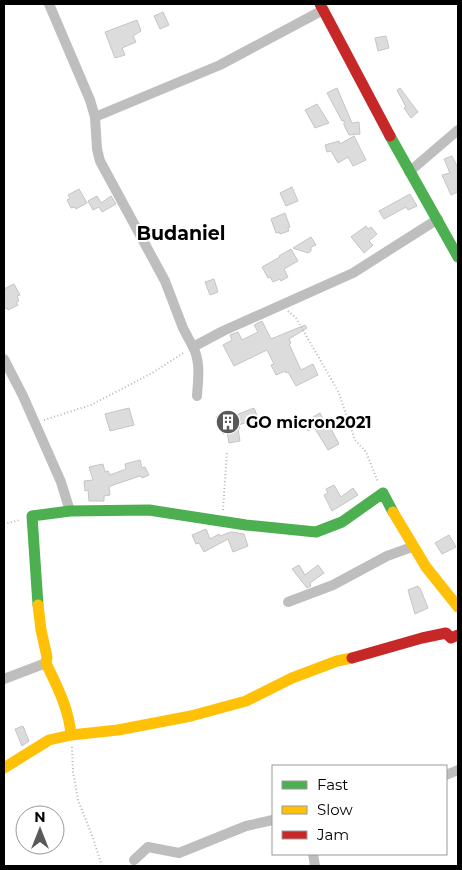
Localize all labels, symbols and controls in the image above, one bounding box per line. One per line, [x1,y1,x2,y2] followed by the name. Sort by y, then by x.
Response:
[136,222,226,245] district label: Budaniel
[215,409,241,435] building icon: GO micron2021
[246,413,372,432] place label: GO micron2021
[272,765,447,855] legend
[317,775,348,794] text: Fast
[317,800,353,819] text: Slow
[15,805,65,855] north arrow
[34,808,46,826] text: N
[316,825,349,844] text: Jam

